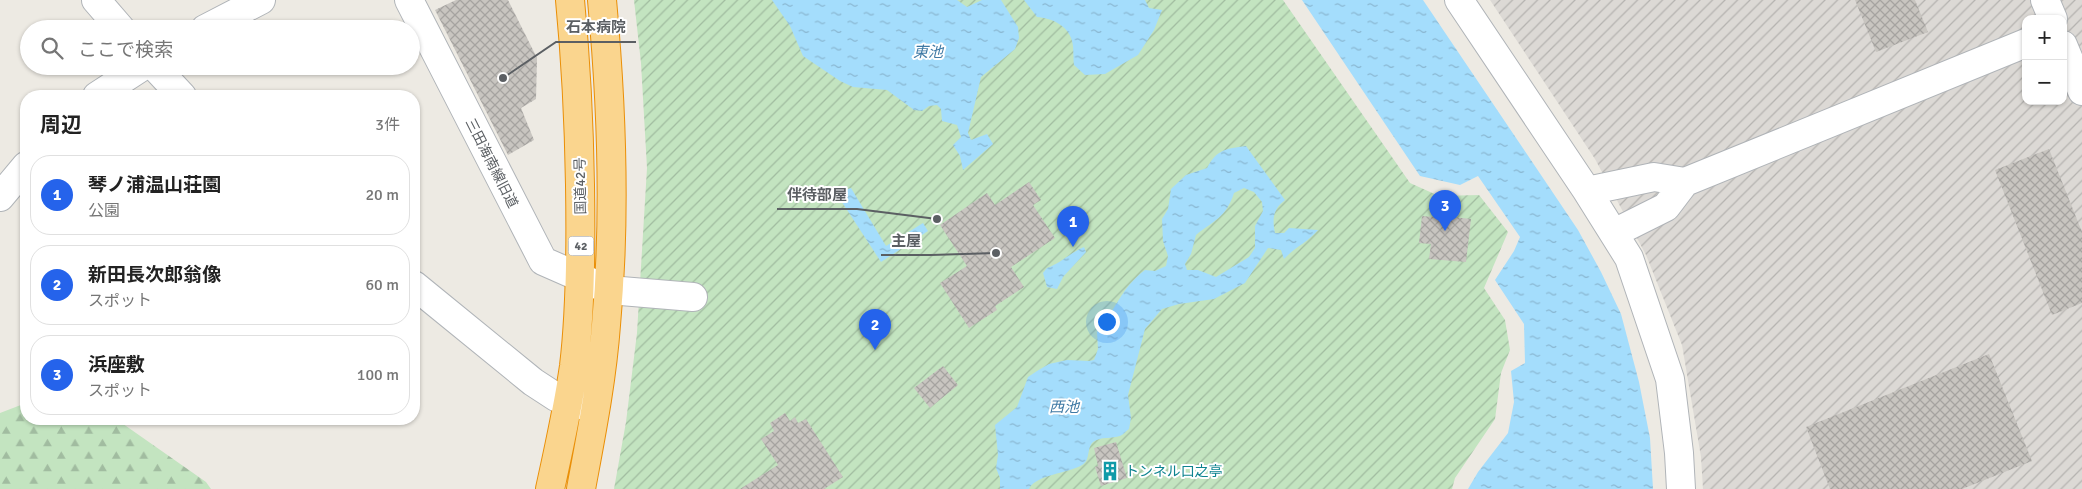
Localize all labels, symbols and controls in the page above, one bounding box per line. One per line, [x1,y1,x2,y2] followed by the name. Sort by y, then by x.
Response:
[556,12,636,42] callout: 石本病院
[2022,15,2067,105] map controls
[2022,15,2067,60] button: +
[566,18,626,36] text: 石本病院
[20,20,420,75] search box
[38,34,66,62] icon: search
[78,38,173,62] text: ここで検索
[913,43,945,61] water label: 東池
[2022,60,2067,105] button: −
[40,112,82,138] text: 周辺
[375,115,400,135] text: 3件
[462,116,521,211] street label: 三田海南線旧道
[572,157,589,215] street label: 国道42号
[88,173,221,197] text: 琴ノ浦温山荘園
[777,179,857,209] callout: 伴待部屋
[53,185,61,205] text: 1
[365,185,399,205] text: 20 m
[787,186,847,204] text: 伴待部屋
[1429,190,1461,231] pin: 3
[88,201,120,221] text: 公園
[1057,206,1089,247] pin: 1
[881,225,931,255] callout: 主屋
[891,232,921,250] text: 主屋
[568,237,594,256] road number: 42
[88,263,221,287] text: 新田長次郎翁像
[53,275,61,295] text: 2
[365,275,399,295] text: 60 m
[88,291,152,311] text: スポット
[859,309,891,350] pin: 2
[1094,309,1120,335] your location
[88,353,145,377] text: 浜座敷
[53,365,61,385] text: 3
[357,365,399,385] text: 100 m
[88,381,152,401] text: スポット
[1049,398,1081,416] water label: 西池
[1099,460,1121,482] building icon: トンネル口之亭
[1125,463,1223,480] place label: トンネル口之亭

